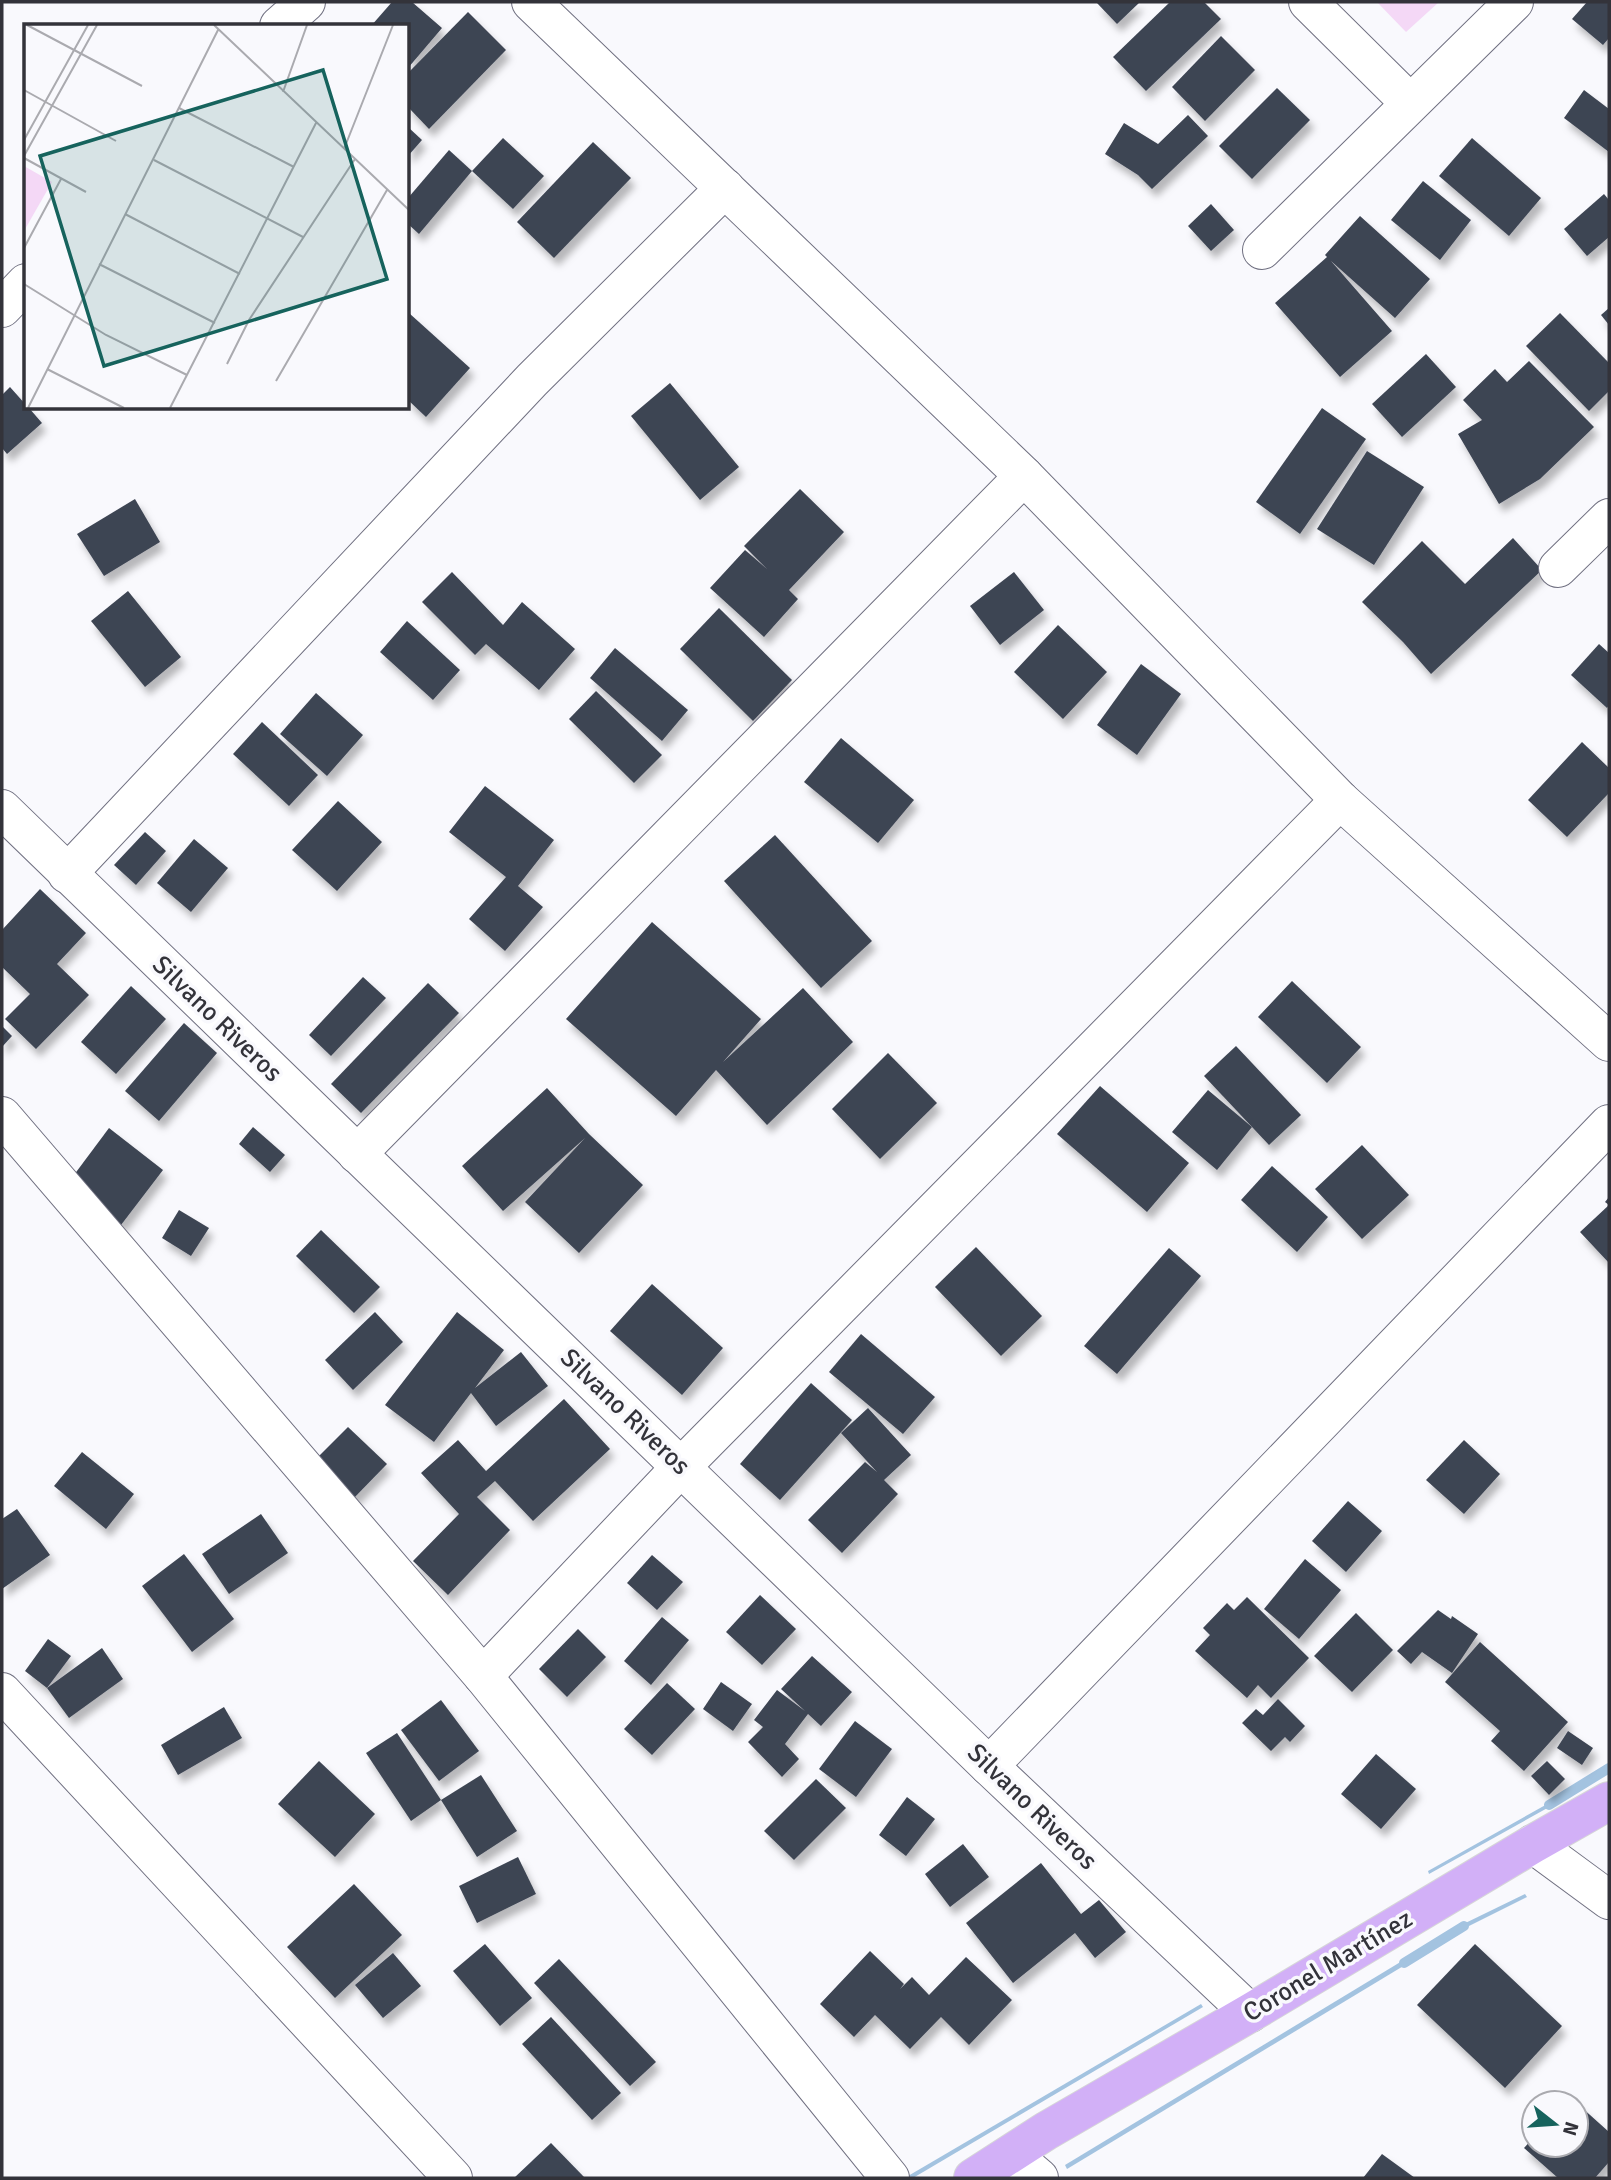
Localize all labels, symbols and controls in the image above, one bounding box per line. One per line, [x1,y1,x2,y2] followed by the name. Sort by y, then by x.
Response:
[24,24,410,410] inset map
[145,949,289,1089] street label: Silvano Riveros
[553,1342,697,1482] street label: Silvano Riveros
[960,1737,1104,1877] street label: Silvano Riveros
[1238,1903,1418,2029] street label: Coronel Martínez
[1520,2089,1590,2159] north arrow
[1557,2119,1584,2139] text: N

